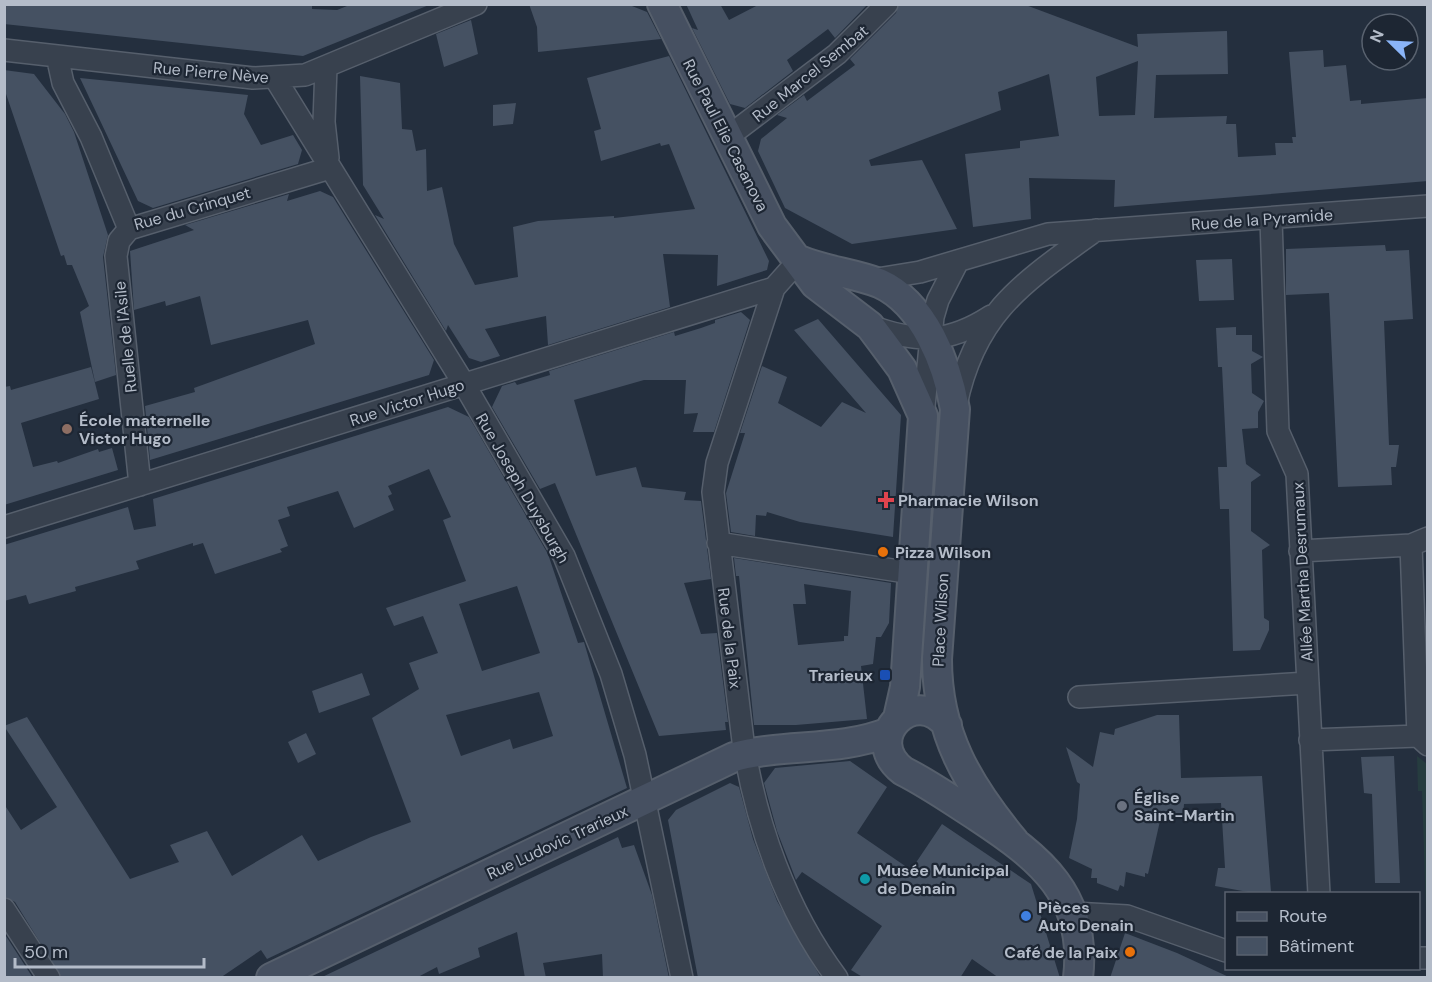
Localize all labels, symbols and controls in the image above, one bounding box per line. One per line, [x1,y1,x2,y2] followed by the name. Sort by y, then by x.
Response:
[1360,12,1420,72] north arrow
[748,20,873,127] street label: Rue Marcel Sembat
[1365,27,1389,46] text: N
[678,55,773,215] street label: Rue Paul Elie Casanova
[152,57,270,88] street label: Rue Pierre Nève
[131,182,253,235] street label: Rue du Crinquet
[1191,204,1334,235] street label: Rue de la Pyramide
[109,280,142,394] street label: Ruelle de l'Asile
[347,374,467,431] street label: Rue Victor Hugo
[471,409,574,567] street label: Rue Joseph Duysburgh
[79,410,210,449] place label: École maternelle Victor Hugo
[60,422,74,436] marker: École maternelle Victor Hugo
[1287,481,1318,662] street label: Allée Martha Desrumaux
[898,490,1039,511] place label: Pharmacie Wilson
[879,493,893,507] marker: Pharmacie Wilson
[895,542,991,563] place label: Pizza Wilson
[876,545,890,559] marker: Pizza Wilson
[928,573,953,667] street label: Place Wilson
[713,587,746,690] street label: Rue de la Paix
[809,665,873,686] place label: Trarieux
[878,668,892,682] marker: Trarieux
[1134,787,1235,826] place label: Église Saint-Martin
[1115,799,1129,813] marker: Église Saint-Martin
[483,801,631,884] street label: Rue Ludovic Trarieux
[877,860,1009,899] place label: Musée Municipal de Denain
[858,872,872,886] marker: Musée Municipal de Denain
[1225,892,1420,970] legend
[1038,897,1134,936] place label: Pièces Auto Denain
[1279,904,1327,928] text: Route
[1019,909,1033,923] marker: Pièces Auto Denain
[15,931,204,969] scale bar
[1279,934,1354,958] text: Bâtiment
[24,940,68,964] text: 50 m
[1004,942,1118,963] place label: Café de la Paix
[1123,945,1137,959] marker: Café de la Paix

